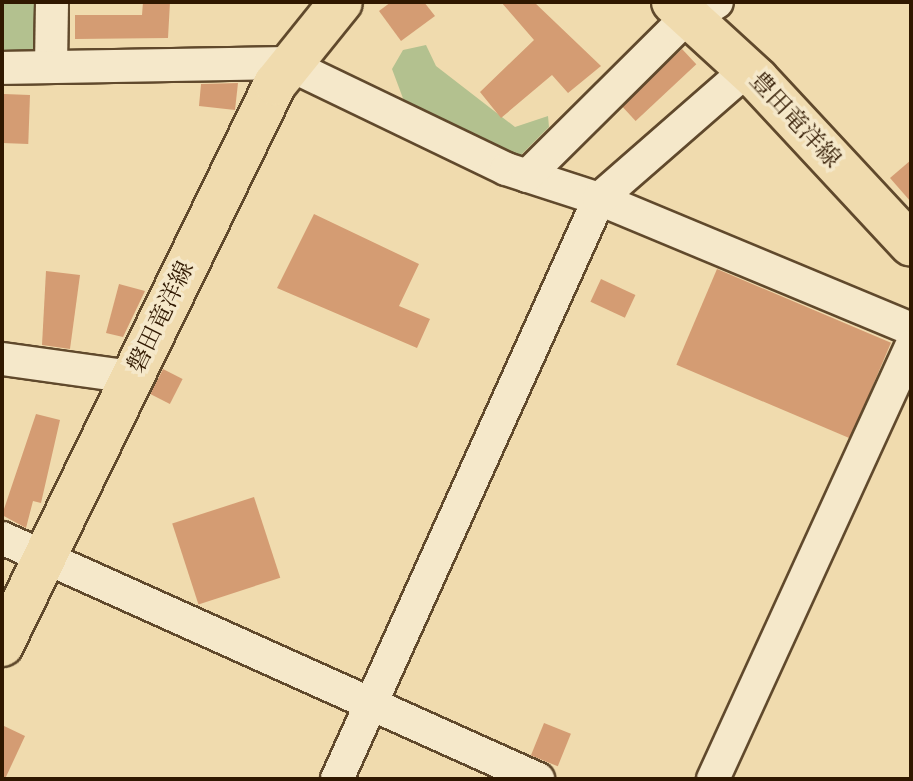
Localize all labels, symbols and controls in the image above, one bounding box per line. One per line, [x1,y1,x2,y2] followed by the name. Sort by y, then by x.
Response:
[744,66,846,174] street label: 豊田竜洋線
[122,257,200,377] street label: 磐田竜洋線

